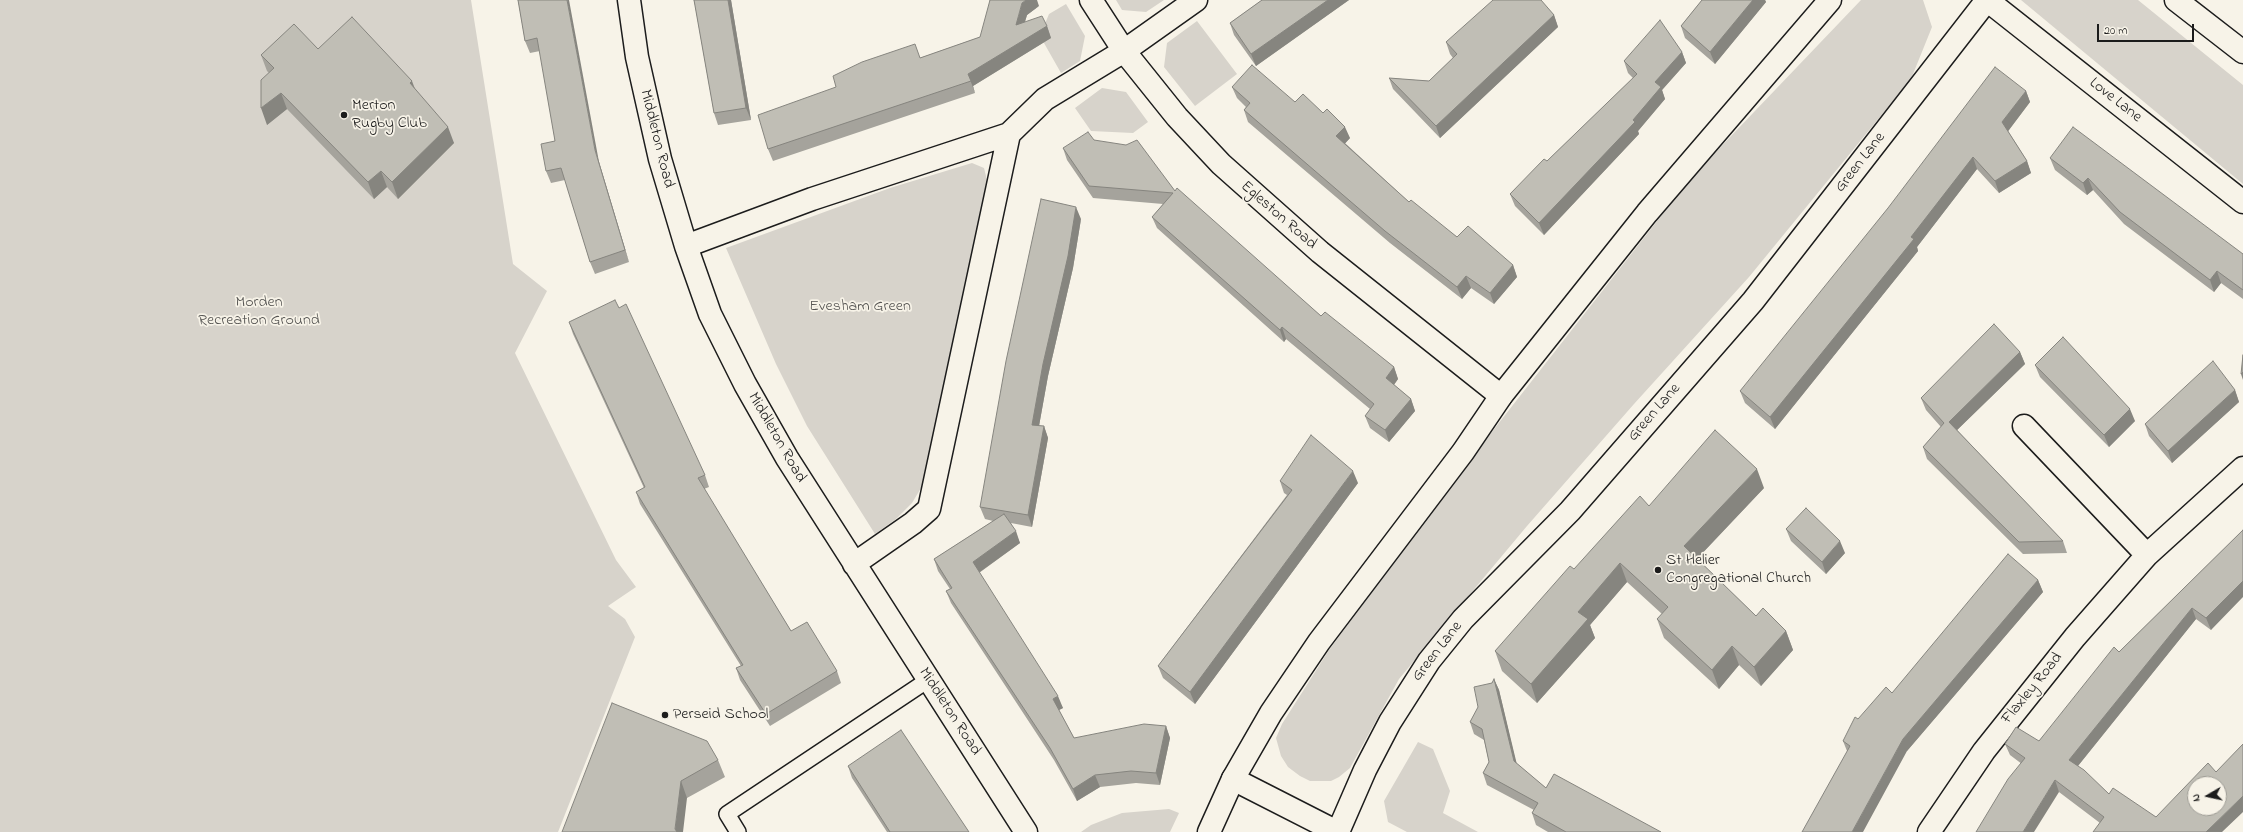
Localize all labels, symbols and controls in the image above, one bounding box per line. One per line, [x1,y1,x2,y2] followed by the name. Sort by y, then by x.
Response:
[2099,16,2196,42] scale bar
[2104,22,2127,40] text: 20 m
[2085,74,2145,128] street label: Love Lane
[634,88,678,190] street label: Middleton Road
[352,96,427,134] place label: Merton Rugby Club
[339,110,349,120] marker: Merton Rugby Club
[1832,129,1890,197] street label: Green Lane
[1236,178,1320,254] street label: Egleston Road
[198,293,320,331] park label: Morden Recreation Ground
[809,297,911,317] park label: Evesham Green
[1625,380,1685,446] street label: Green Lane
[742,390,810,486] street label: Middleton Road
[1666,551,1811,589] place label: St Helier Congregational Church
[1653,565,1663,575] marker: St Helier Congregational Church
[1409,618,1467,686] street label: Green Lane
[1998,649,2068,729] street label: Flaxley Road
[913,664,985,760] street label: Middleton Road
[673,705,768,725] place label: Perseid School
[660,710,670,720] marker: Perseid School
[2187,776,2227,816] north arrow
[2188,793,2205,803] text: N

